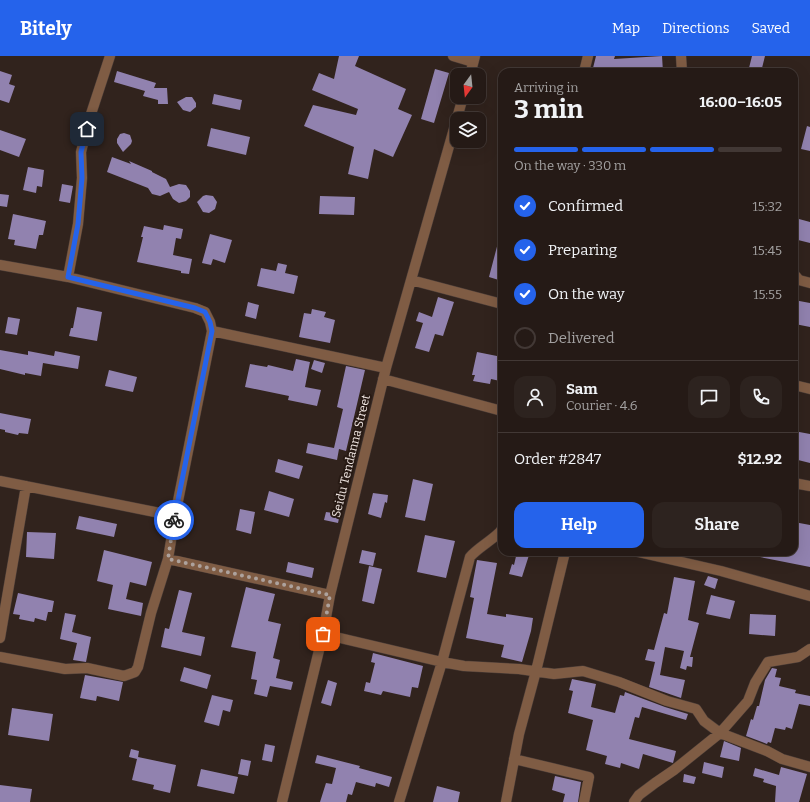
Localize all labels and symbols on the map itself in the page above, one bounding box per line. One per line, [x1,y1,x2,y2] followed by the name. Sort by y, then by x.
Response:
[450,68,486,104] north arrow
[70,112,104,146] pin
[329,392,373,519] street label: Seidu Tendanna Street
[154,500,194,540] courier
[306,617,340,651] pin

